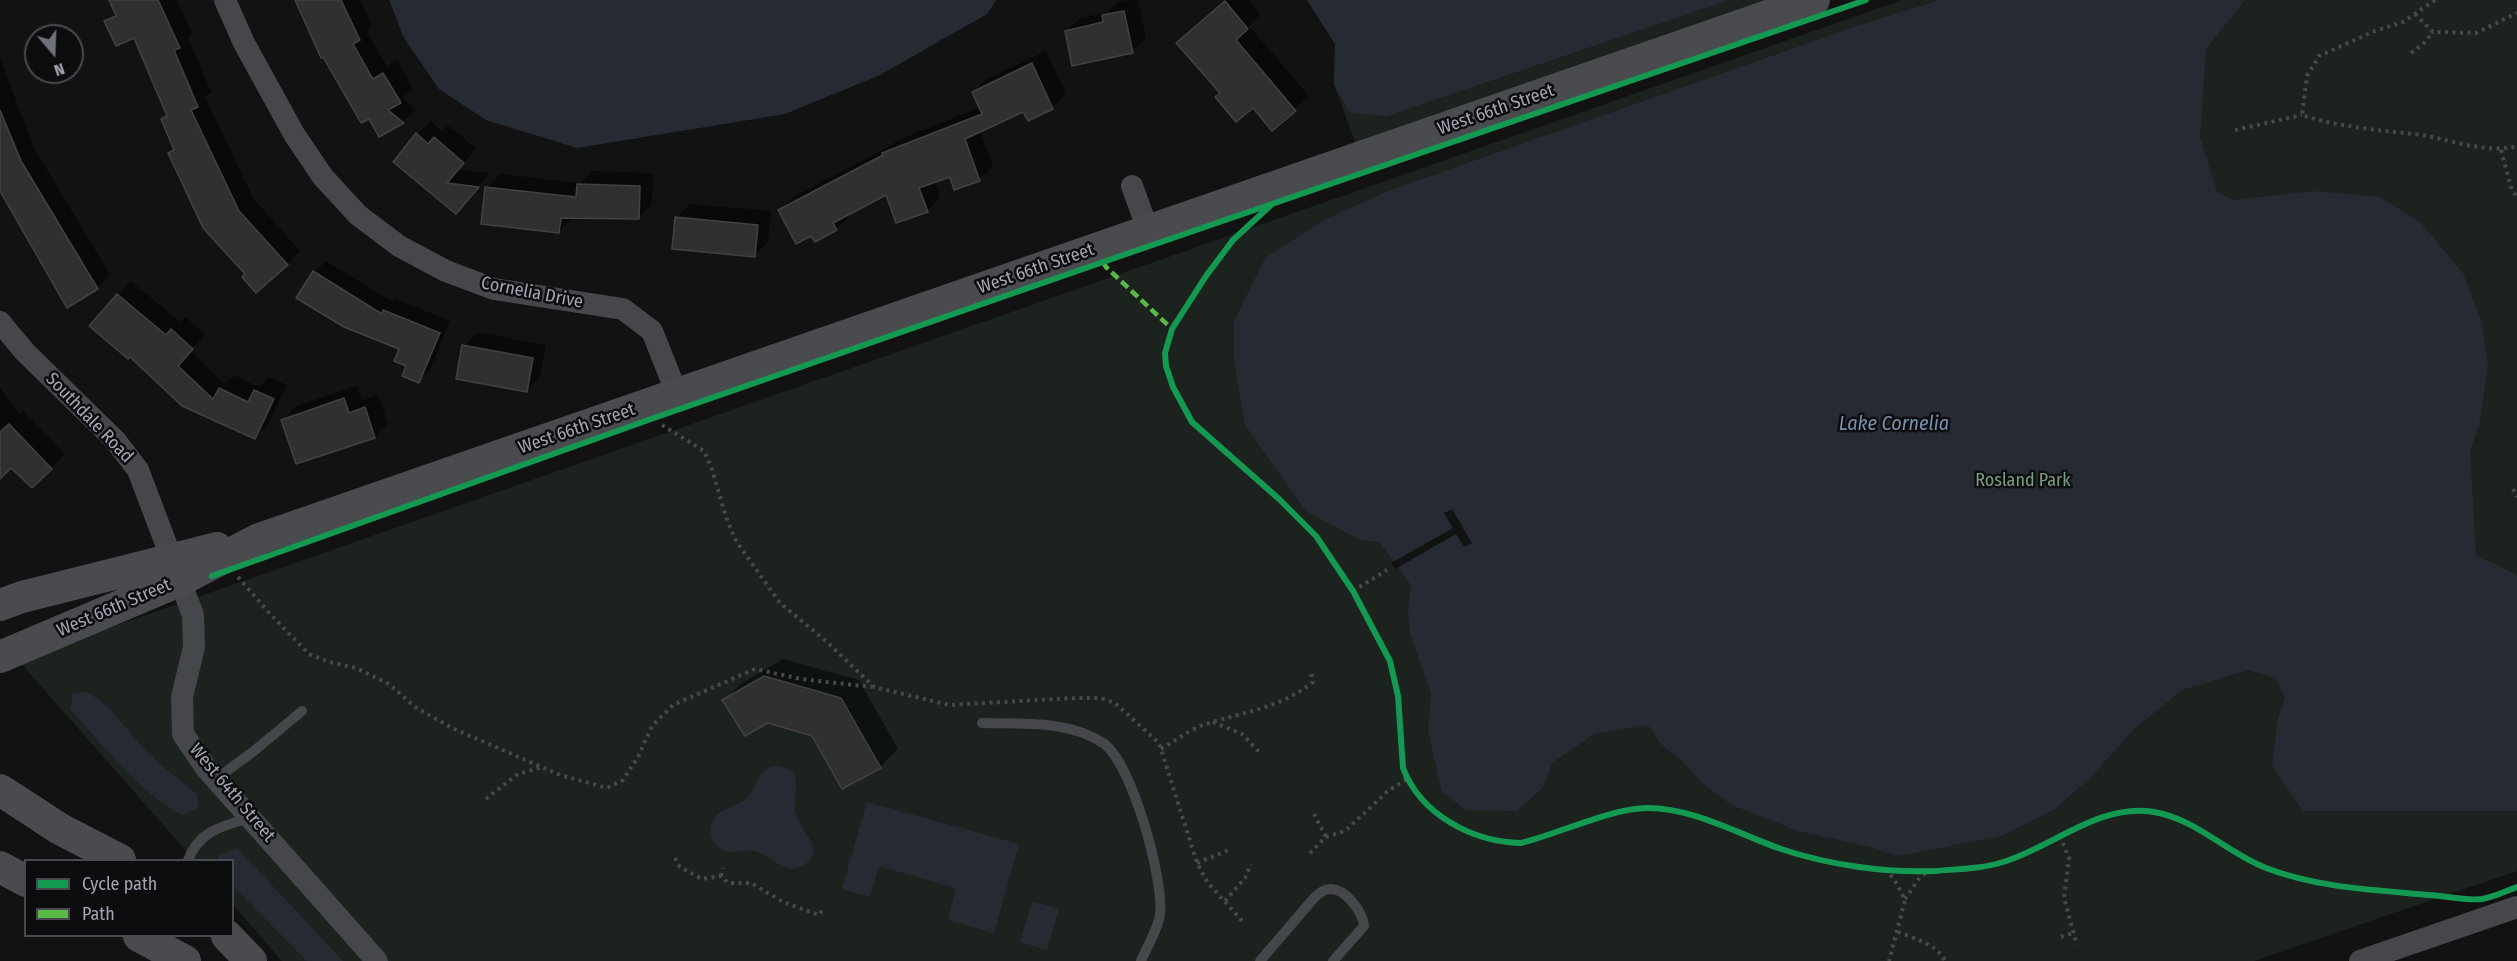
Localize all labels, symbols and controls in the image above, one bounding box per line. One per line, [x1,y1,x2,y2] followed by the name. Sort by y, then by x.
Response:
[24,24,84,84] north arrow
[52,59,67,80] text: N
[1435,80,1557,140] street label: West 66th Street
[975,239,1097,299] street label: West 66th Street
[479,273,585,313] street label: Cornelia Drive
[41,369,137,467] street label: Southdale Road
[516,399,638,459] street label: West 66th Street
[1839,412,1949,436] water label: Lake Cornelia
[1975,470,2071,492] park label: Rosland Park
[54,574,174,642] street label: West 66th Street
[185,740,279,846] street label: West 64th Street
[24,859,234,937] legend
[82,873,157,895] text: Cycle path
[82,903,115,925] text: Path

